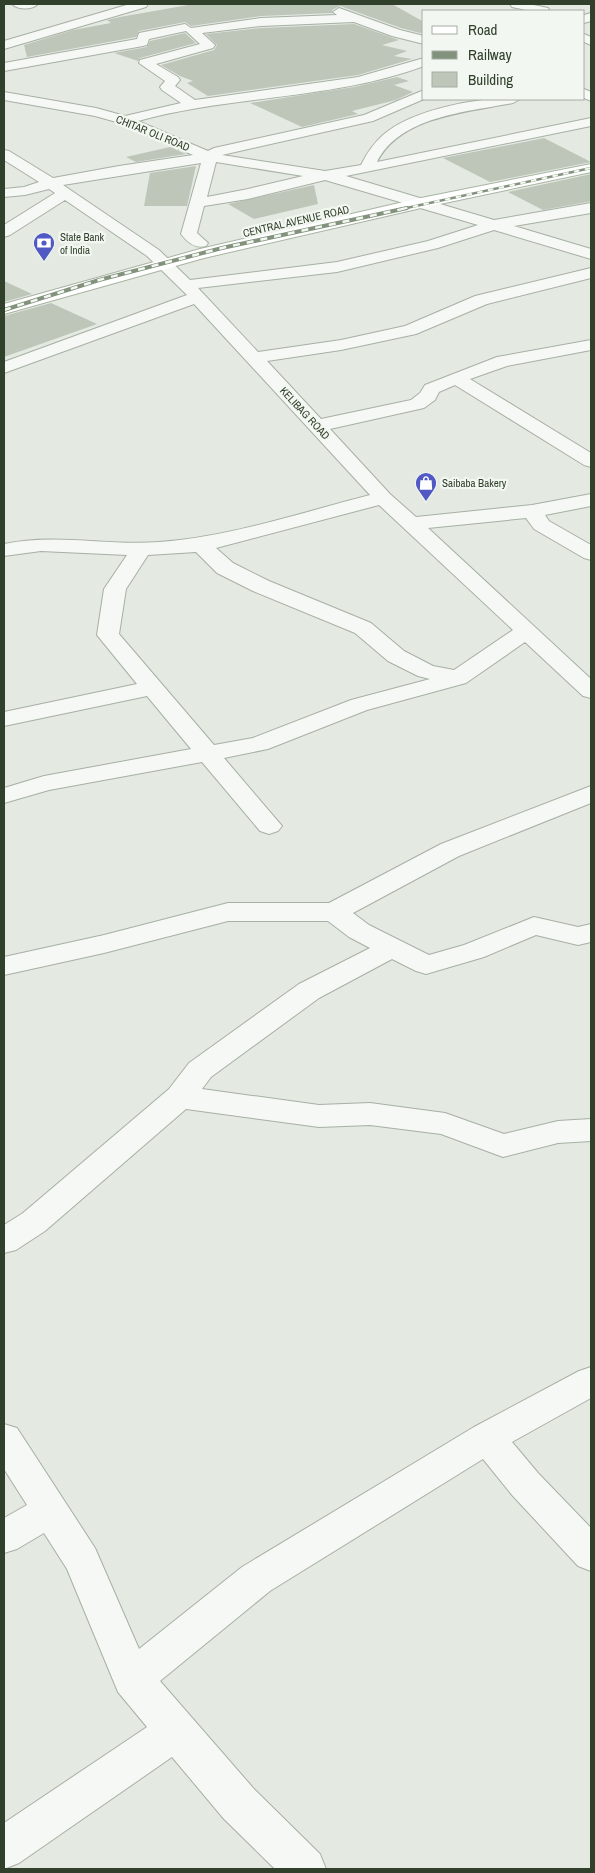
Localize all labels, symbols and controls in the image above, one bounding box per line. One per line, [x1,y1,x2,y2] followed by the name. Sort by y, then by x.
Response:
[422,10,585,100] legend
[468,19,497,40] text: Road
[468,44,513,65] text: Railway
[468,69,513,90] text: Building
[114,112,192,154] street label: CHITAR OLI ROAD
[241,202,351,240] street label: CENTRAL AVENUE ROAD
[60,230,105,257] place label: State Bank of India
[32,231,56,262] bank icon: State Bank of India
[277,384,333,442] street label: KELIBAG ROAD
[414,471,438,502] shop icon: Saibaba Bakery
[442,476,507,490] place label: Saibaba Bakery

